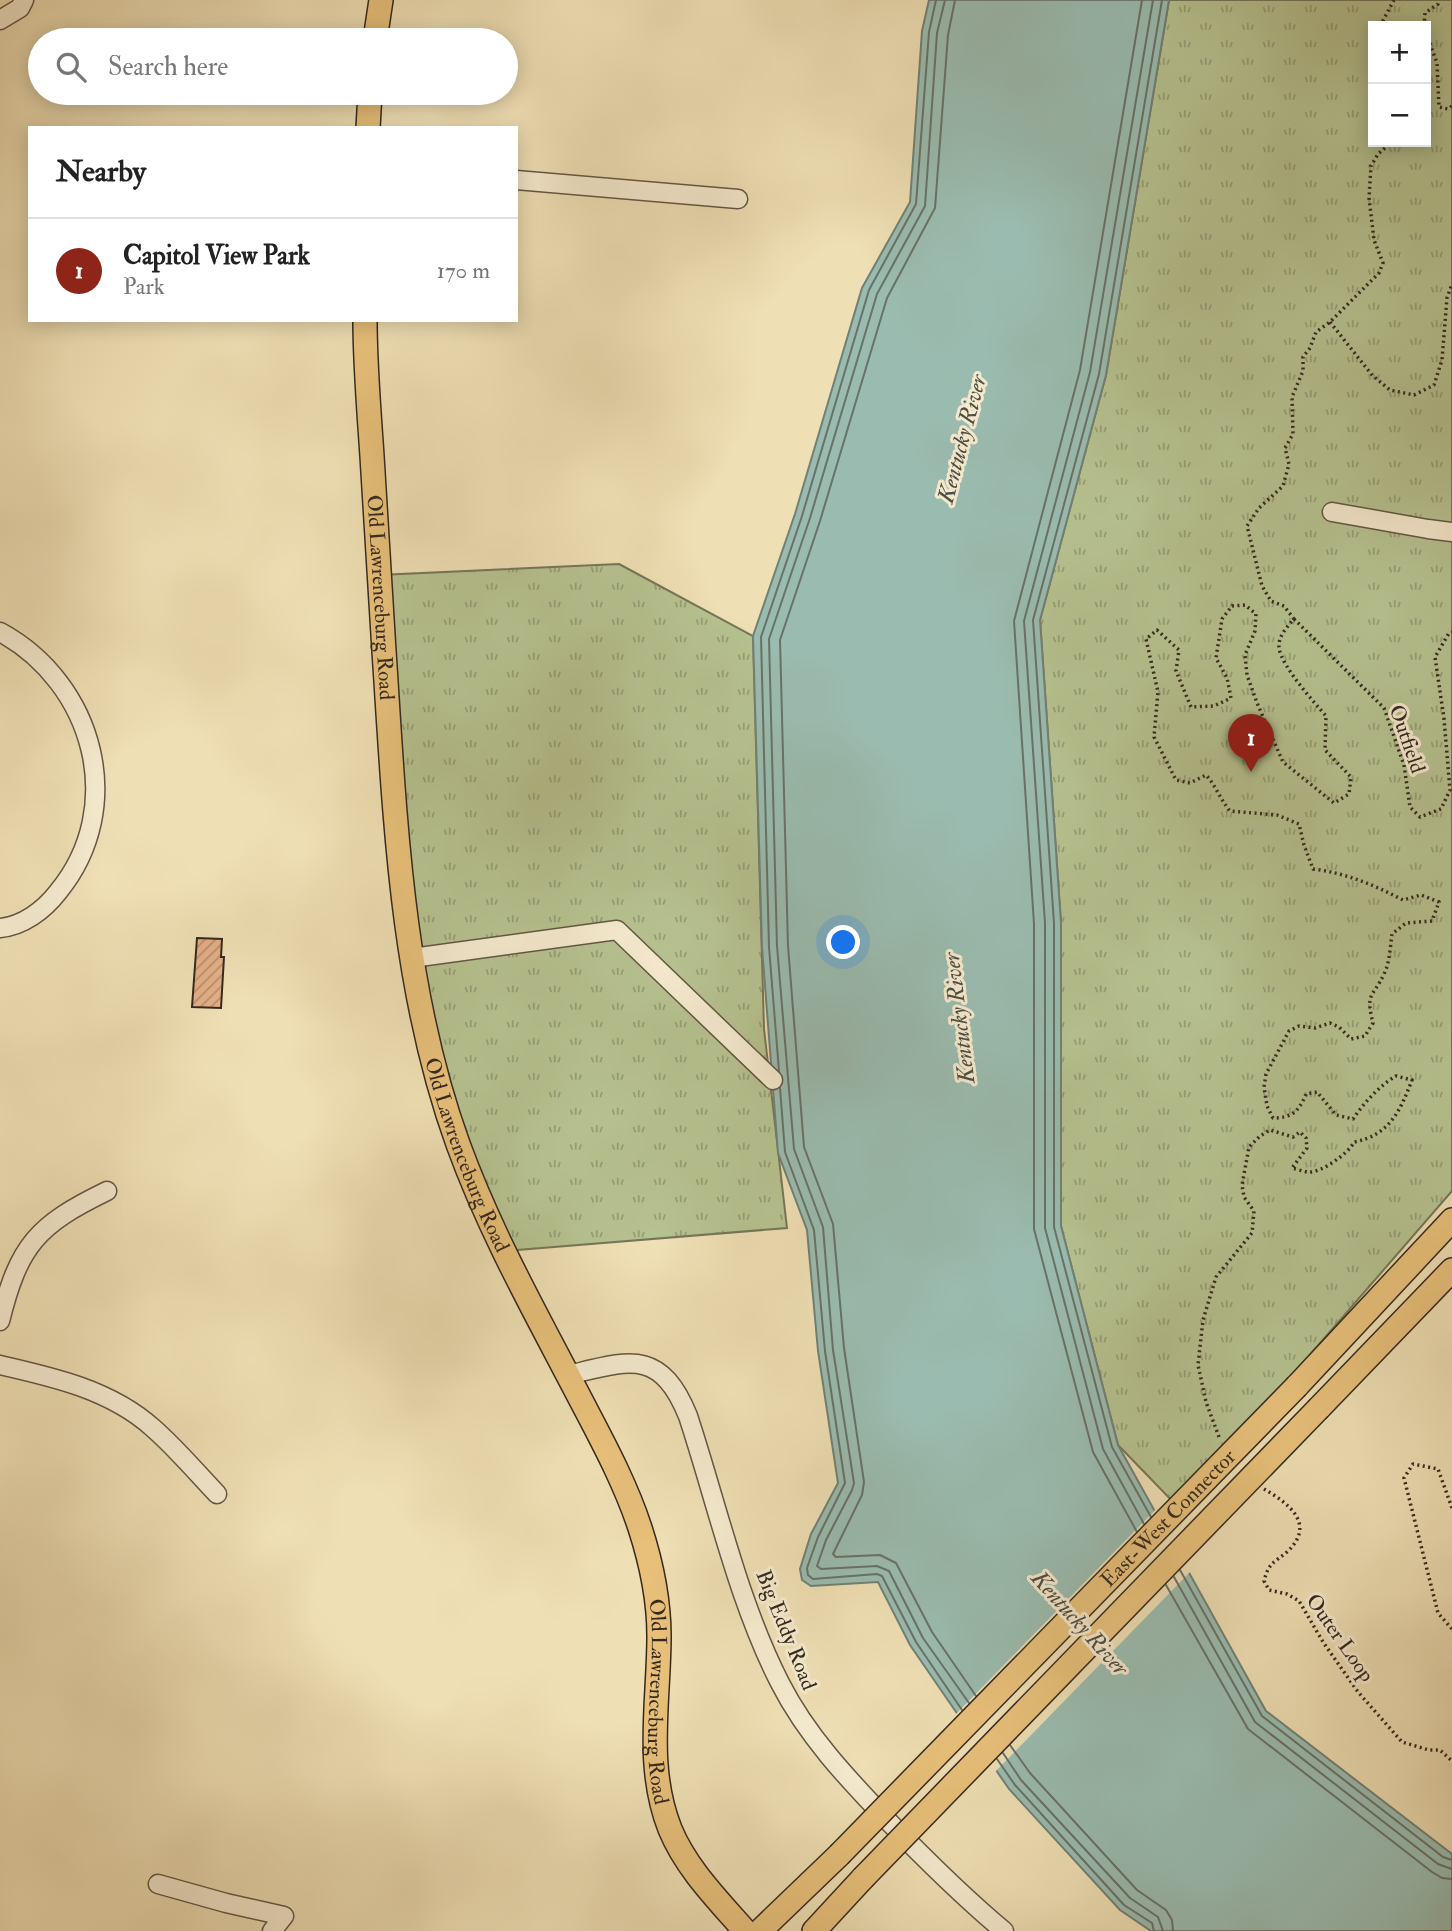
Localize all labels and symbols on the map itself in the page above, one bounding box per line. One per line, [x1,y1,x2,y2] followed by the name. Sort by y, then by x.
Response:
[931,370,993,507] water label: Kentucky River
[361,494,401,702] street label: Old Lawrenceburg Road
[1383,701,1431,777] street label: Outfield
[1228,714,1274,772] pin: 1
[826,925,860,959] your location
[936,949,982,1086] water label: Kentucky River
[419,1055,516,1257] street label: Old Lawrenceburg Road
[1095,1443,1242,1593] street label: East-West Connector
[1024,1564,1136,1683] water label: Kentucky River
[750,1566,823,1695] street label: Big Eddy Road
[1300,1589,1380,1687] street label: Outer Loop
[642,1597,675,1808] street label: Old Lawrenceburg Road

